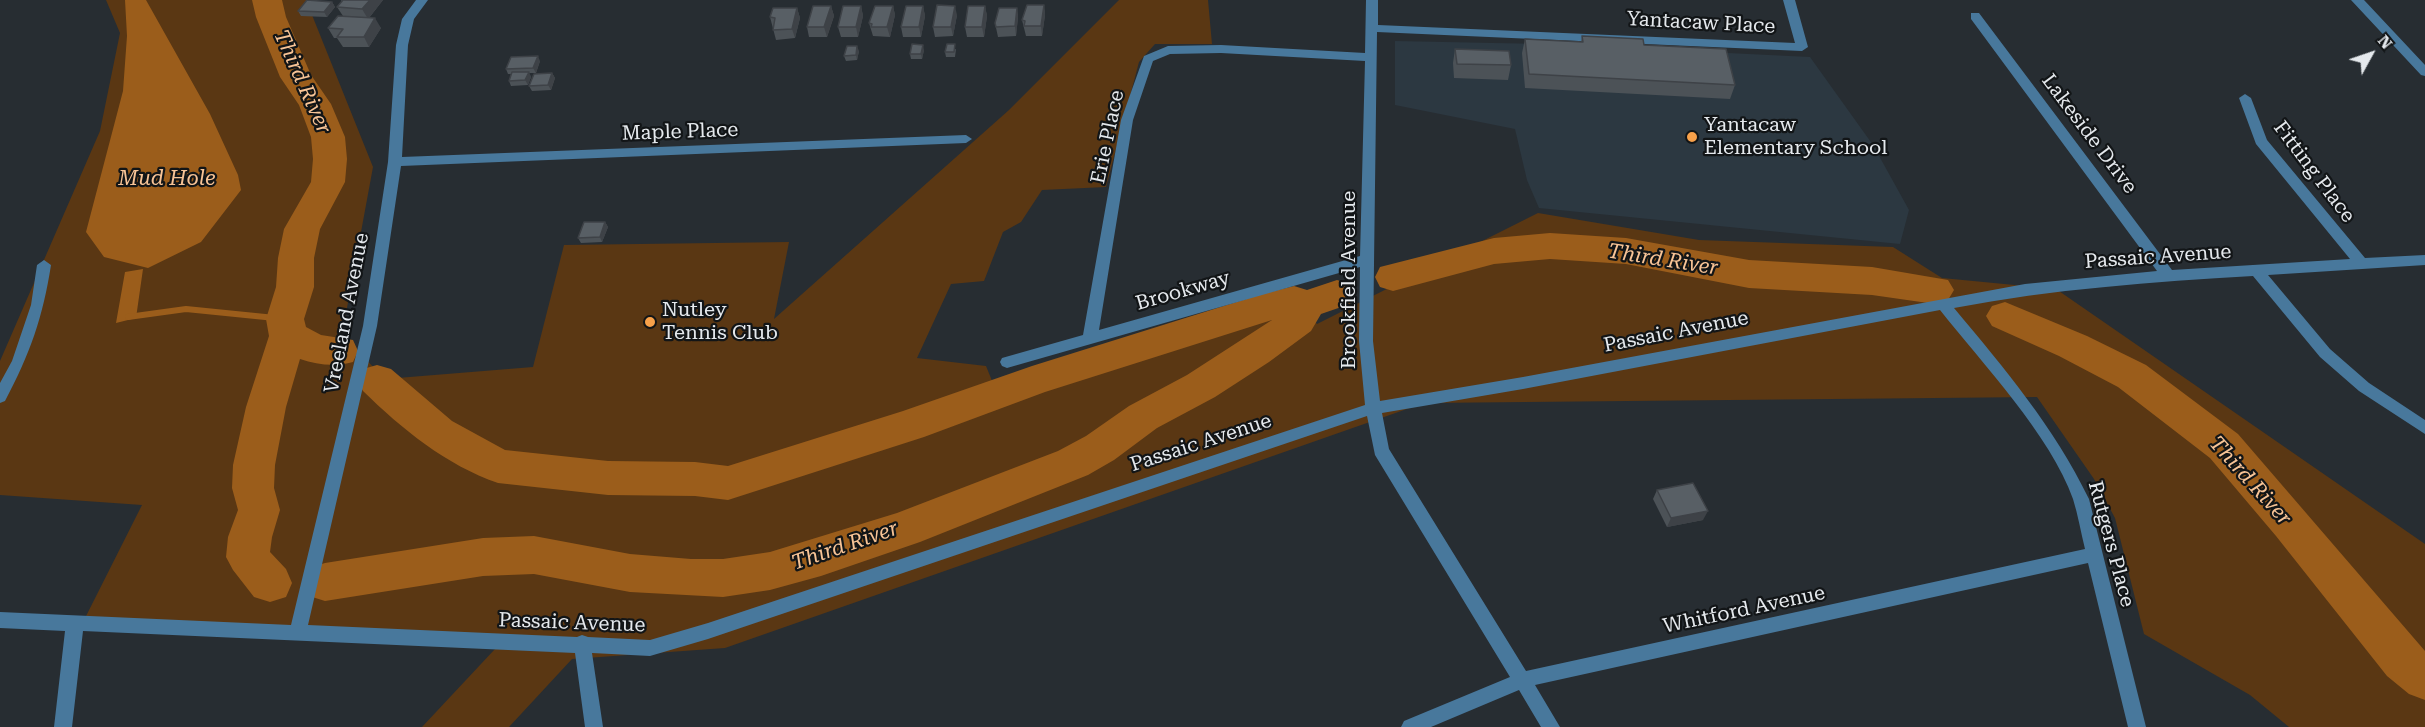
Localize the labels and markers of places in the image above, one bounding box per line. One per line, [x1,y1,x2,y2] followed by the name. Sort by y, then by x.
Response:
[1704,113,1887,160] place label: Yantacaw Elementary School
[1685,130,1699,144] marker: Yantacaw Elementary School
[662,298,778,345] place label: Nutley Tennis Club
[643,315,657,329] marker: Nutley Tennis Club

